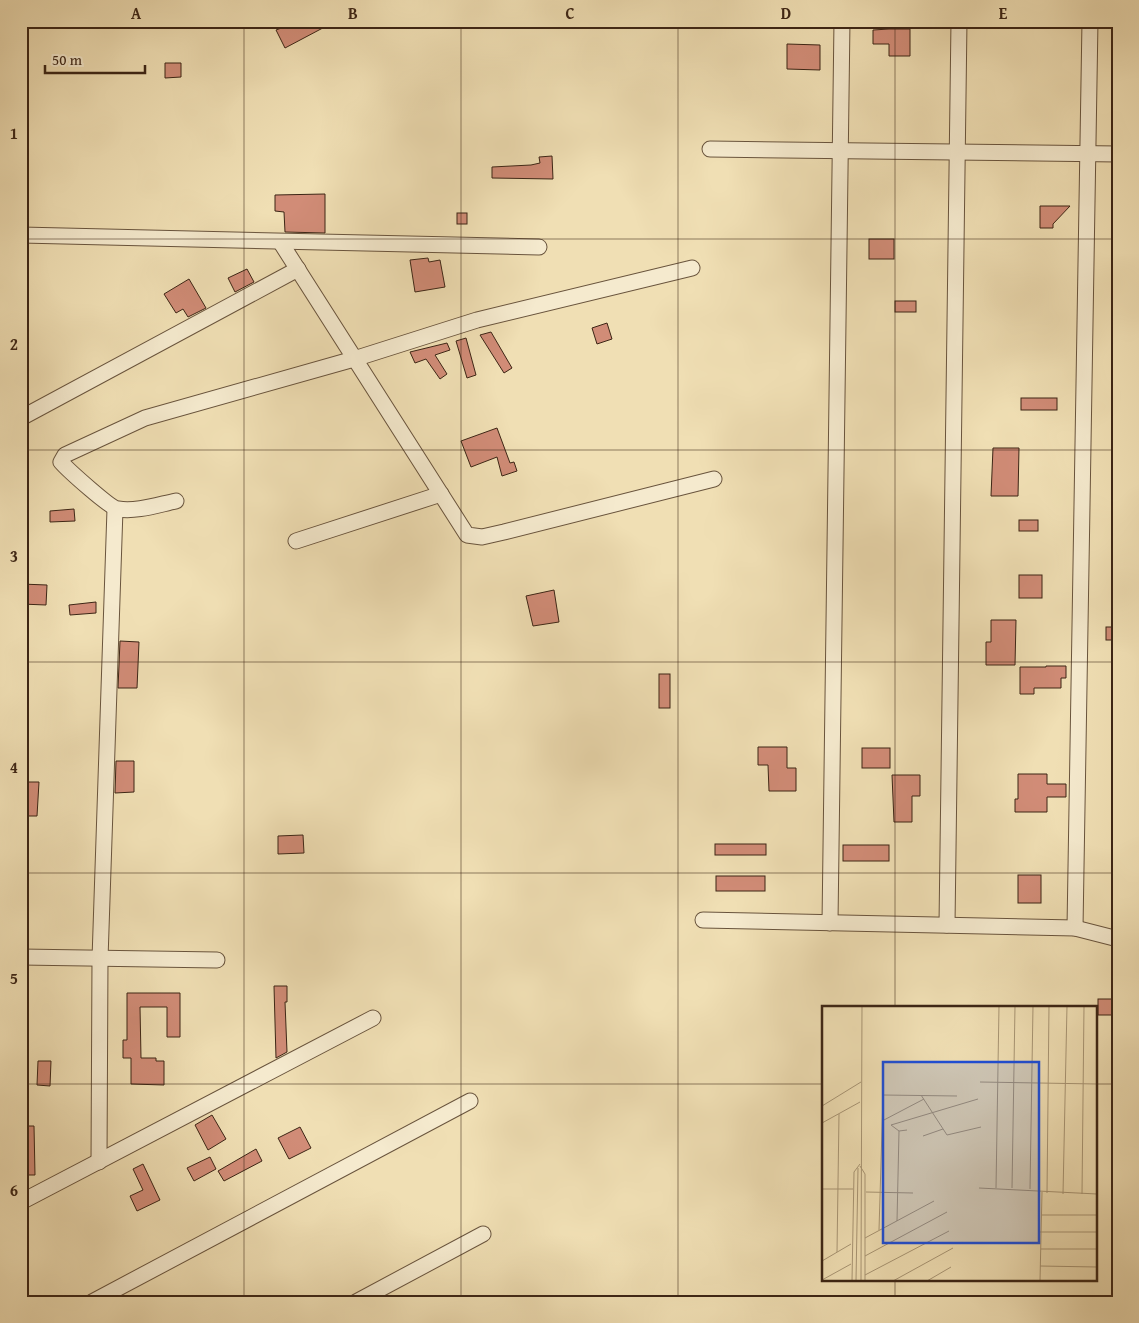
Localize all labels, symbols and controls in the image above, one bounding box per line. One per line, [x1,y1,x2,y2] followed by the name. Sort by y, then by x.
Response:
[131,1,142,25] text: A
[348,1,358,25] text: B
[565,1,575,25] text: C
[781,1,791,25] text: D
[999,1,1008,25] text: E
[45,42,145,74] scale bar
[52,49,83,70] text: 50 m
[10,121,18,145] text: 1
[10,332,18,356] text: 2
[10,544,18,568] text: 3
[10,755,18,779] text: 4
[10,966,18,990] text: 5
[822,1006,1096,1280] inset map
[10,1178,18,1202] text: 6

